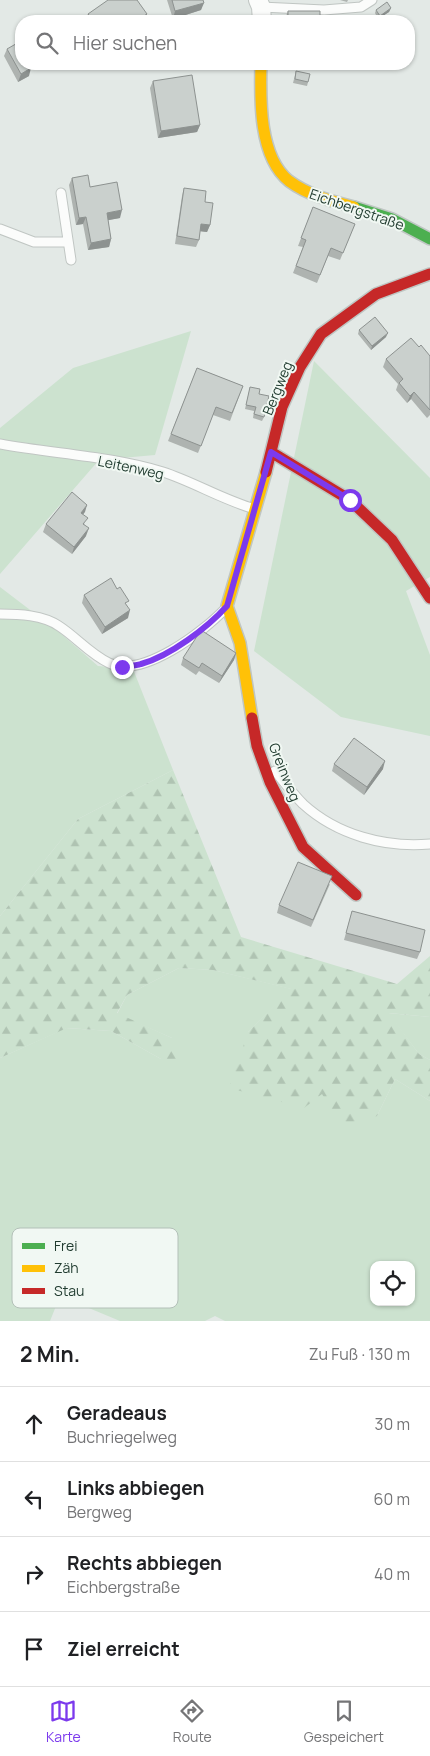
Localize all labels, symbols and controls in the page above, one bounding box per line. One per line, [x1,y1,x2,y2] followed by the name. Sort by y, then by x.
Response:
[15,15,415,70] search box
[33,29,61,57] icon: search
[73,30,177,56] text: Hier suchen
[307,184,407,234] street label: Eichbergstraße
[258,358,296,418] street label: Bergweg
[96,451,166,483] street label: Leitenweg
[339,489,362,512] route start
[111,656,134,679] route end
[265,740,305,804] street label: Greinweg
[12,1228,178,1308] legend
[54,1236,77,1255] text: Frei
[54,1258,79,1277] text: Zäh
[370,1261,415,1306] map controls
[370,1261,415,1306] button: locate
[54,1281,84,1300] text: Stau
[20,1340,80,1368] text: 2 Min.
[309,1343,410,1365] text: Zu Fuß · 130 m
[67,1400,167,1426] text: Geradeaus
[20,1410,48,1438] icon: ahead
[375,1413,410,1435] text: 30 m
[67,1426,177,1448] text: Buchriegelweg
[67,1475,204,1501] text: Links abbiegen
[20,1485,48,1513] icon: left
[374,1488,410,1510] text: 60 m
[67,1501,132,1523] text: Bergweg
[67,1550,222,1576] text: Rechts abbiegen
[20,1560,48,1588] icon: right
[374,1563,410,1585] text: 40 m
[67,1576,180,1598] text: Eichbergstraße
[20,1635,48,1663] icon: arrive
[67,1636,180,1662] text: Ziel erreicht
[46,1697,81,1746] tab: Karte
[173,1697,212,1746] tab: Route
[304,1697,384,1746] tab: Gespeichert

